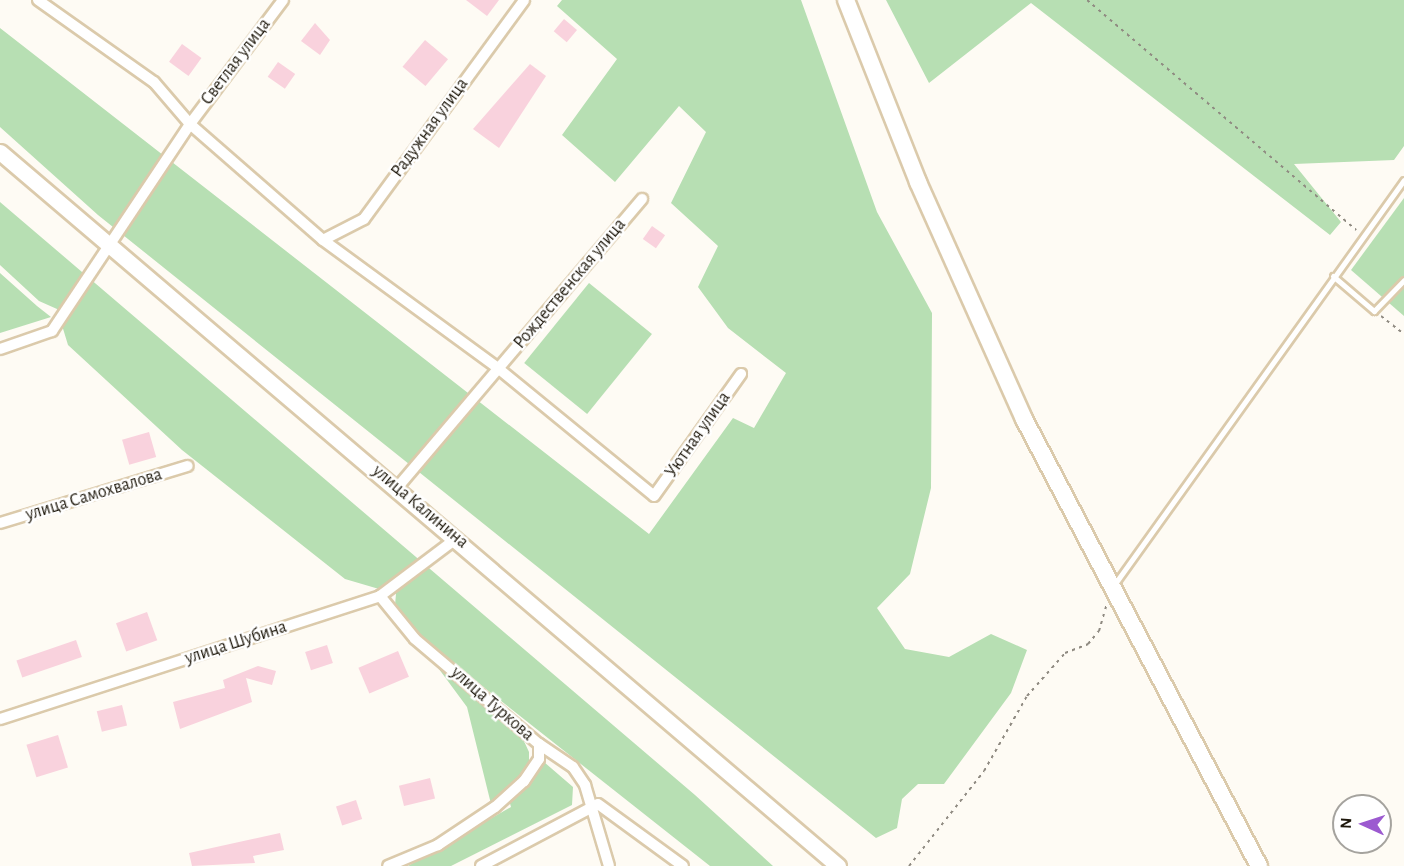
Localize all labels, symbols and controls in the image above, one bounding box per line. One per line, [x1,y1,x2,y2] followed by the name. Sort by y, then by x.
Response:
[196,14,276,110] street label: Светлая улица
[387,74,473,182] street label: Радужная улица
[509,214,631,354] street label: Рождественская улица
[661,388,735,482] street label: Уютная улица
[368,461,472,553] street label: улица Калинина
[23,464,165,526] street label: улица Самохвалова
[182,616,290,670] street label: улица Шубина
[446,662,538,746] street label: улица Туркова
[1332,794,1392,854] north arrow
[1338,817,1354,829] text: N

